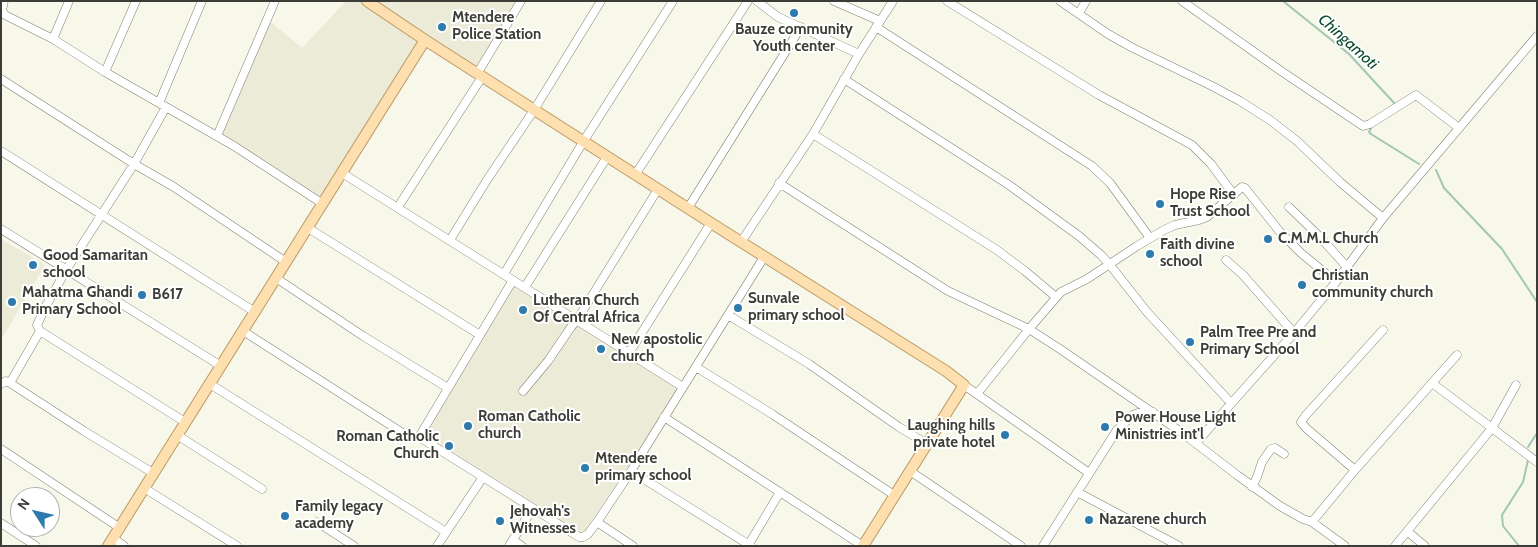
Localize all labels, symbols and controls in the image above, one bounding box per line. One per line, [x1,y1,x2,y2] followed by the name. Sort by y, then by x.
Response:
[788,7,800,19] marker: Bauze community Youth center
[452,9,541,44] place label: Mtendere Police Station
[1314,10,1382,74] water label: Chingamoti
[436,21,448,33] marker: Mtendere Police Station
[735,21,853,56] place label: Bauze community Youth center
[1170,186,1250,221] place label: Hope Rise Trust School
[1154,198,1166,210] marker: Hope Rise Trust School
[1278,230,1379,248] place label: C.M.M.L Church
[1262,233,1274,245] marker: C.M.M.L Church
[1160,236,1234,271] place label: Faith divine school
[43,247,148,282] place label: Good Samaritan school
[1144,248,1156,260] marker: Faith divine school
[27,259,39,271] marker: Good Samaritan school
[1312,267,1433,302] place label: Christian community church
[1296,279,1308,291] marker: Christian community church
[22,284,133,319] place label: Mahatma Ghandi Primary School
[152,286,183,304] place label: B617
[136,289,148,301] marker: B617
[748,290,844,325] place label: Sunvale primary school
[533,292,640,327] place label: Lutheran Church Of Central Africa
[6,296,18,308] marker: Mahatma Ghandi Primary School
[732,302,744,314] marker: Sunvale primary school
[517,304,529,316] marker: Lutheran Church Of Central Africa
[1200,324,1316,359] place label: Palm Tree Pre and Primary School
[611,331,702,366] place label: New apostolic church
[1184,336,1196,348] marker: Palm Tree Pre and Primary School
[595,343,607,355] marker: New apostolic church
[478,408,581,443] place label: Roman Catholic church
[1115,409,1236,444] place label: Power House Light Ministries int'l
[907,417,995,452] place label: Laughing hills private hotel
[462,420,474,432] marker: Roman Catholic church
[1099,421,1111,433] marker: Power House Light Ministries int'l
[336,428,439,463] place label: Roman Catholic Church
[999,429,1011,441] marker: Laughing hills private hotel
[443,440,455,452] marker: Roman Catholic Church
[595,450,691,485] place label: Mtendere primary school
[579,462,591,474] marker: Mtendere primary school
[10,487,60,537] north arrow
[13,495,34,513] text: N
[295,498,383,533] place label: Family legacy academy
[510,503,576,538] place label: Jehovah's Witnesses
[279,510,291,522] marker: Family legacy academy
[1099,511,1207,529] place label: Nazarene church
[1083,514,1095,526] marker: Nazarene church
[494,515,506,527] marker: Jehovah's Witnesses

